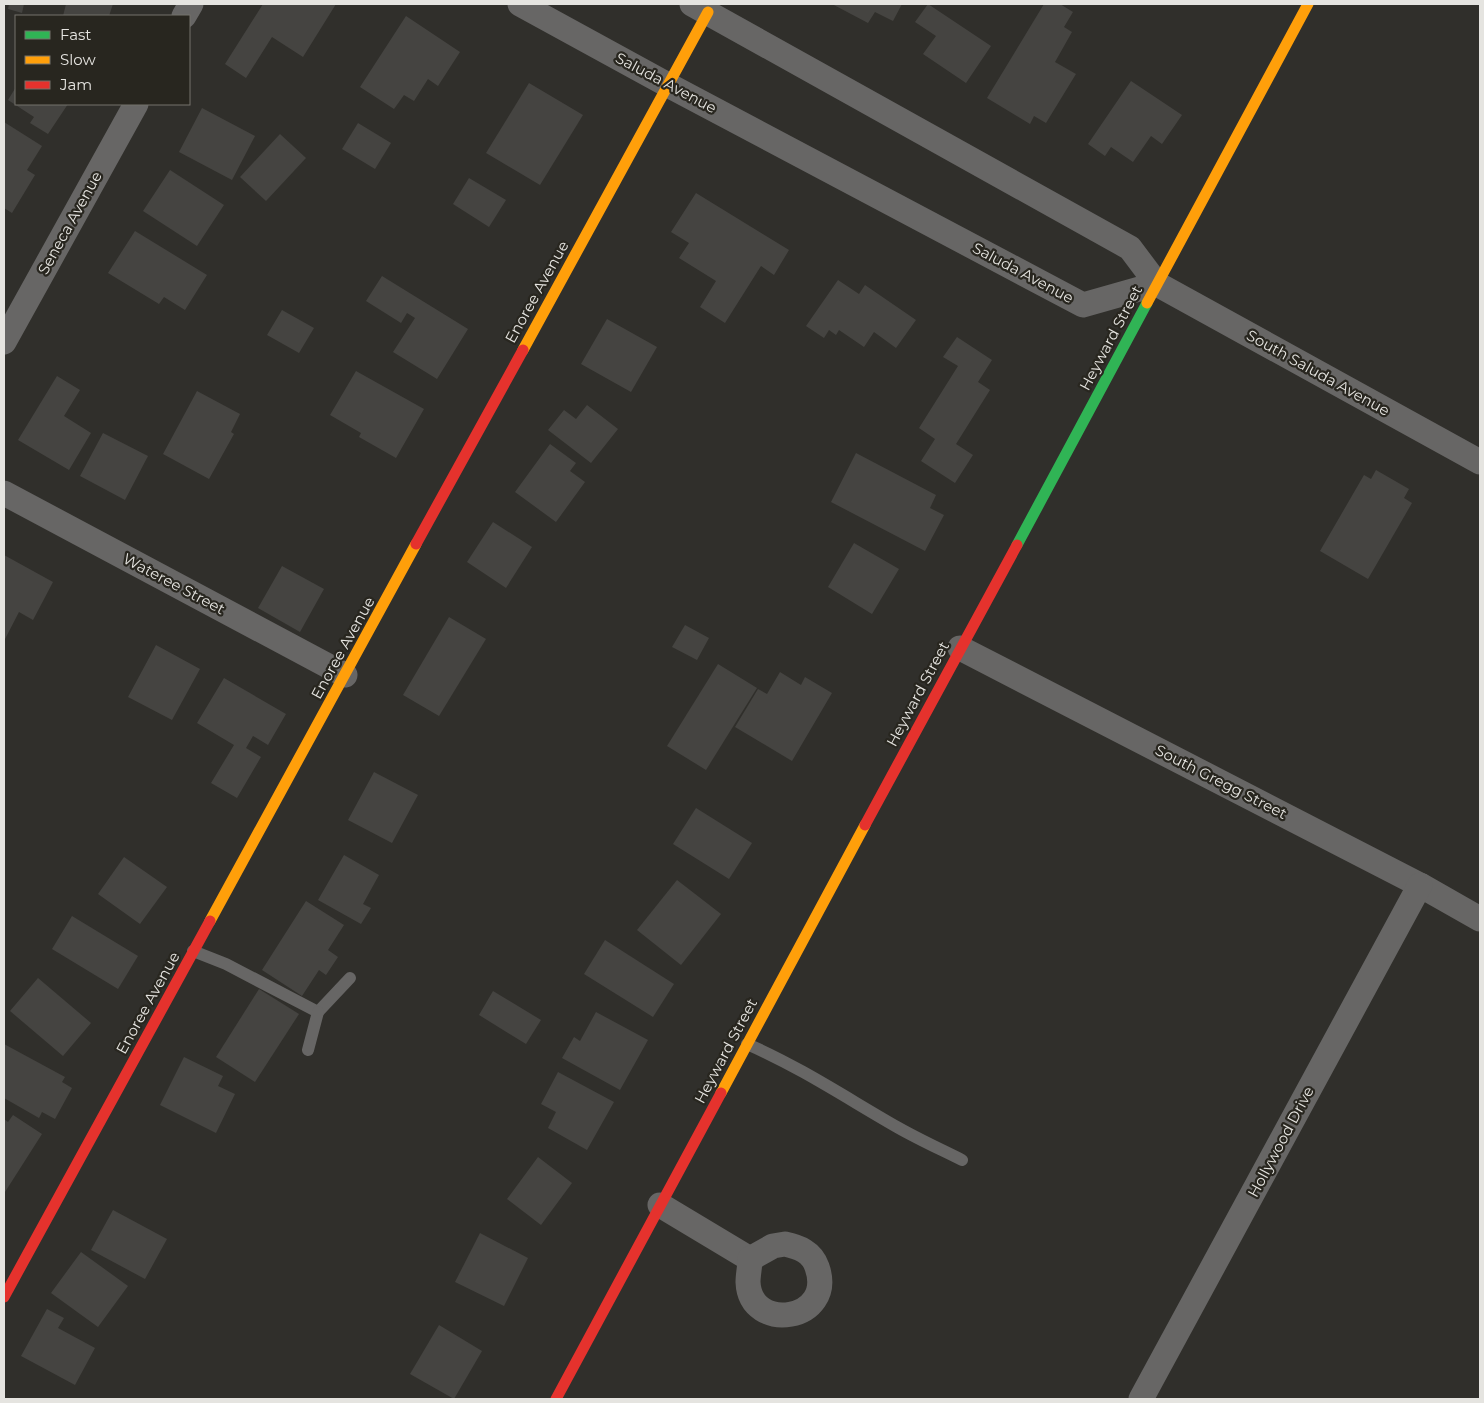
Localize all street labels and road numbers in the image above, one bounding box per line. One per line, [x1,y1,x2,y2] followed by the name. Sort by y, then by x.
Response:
[612,48,720,117] street label: Saluda Avenue
[33,168,106,278] street label: Seneca Avenue
[501,237,573,346] street label: Enoree Avenue
[969,238,1077,307] street label: Saluda Avenue
[1075,282,1146,394] street label: Heyward Street
[1243,325,1393,420] street label: South Saluda Avenue
[120,549,228,618] street label: Wateree Street
[307,593,379,702] street label: Enoree Avenue
[882,638,953,750] street label: Heyward Street
[1152,740,1290,823] street label: South Gregg Street
[112,948,184,1057] street label: Enoree Avenue
[690,995,761,1107] street label: Heyward Street
[1243,1083,1318,1200] street label: Hollywood Drive

